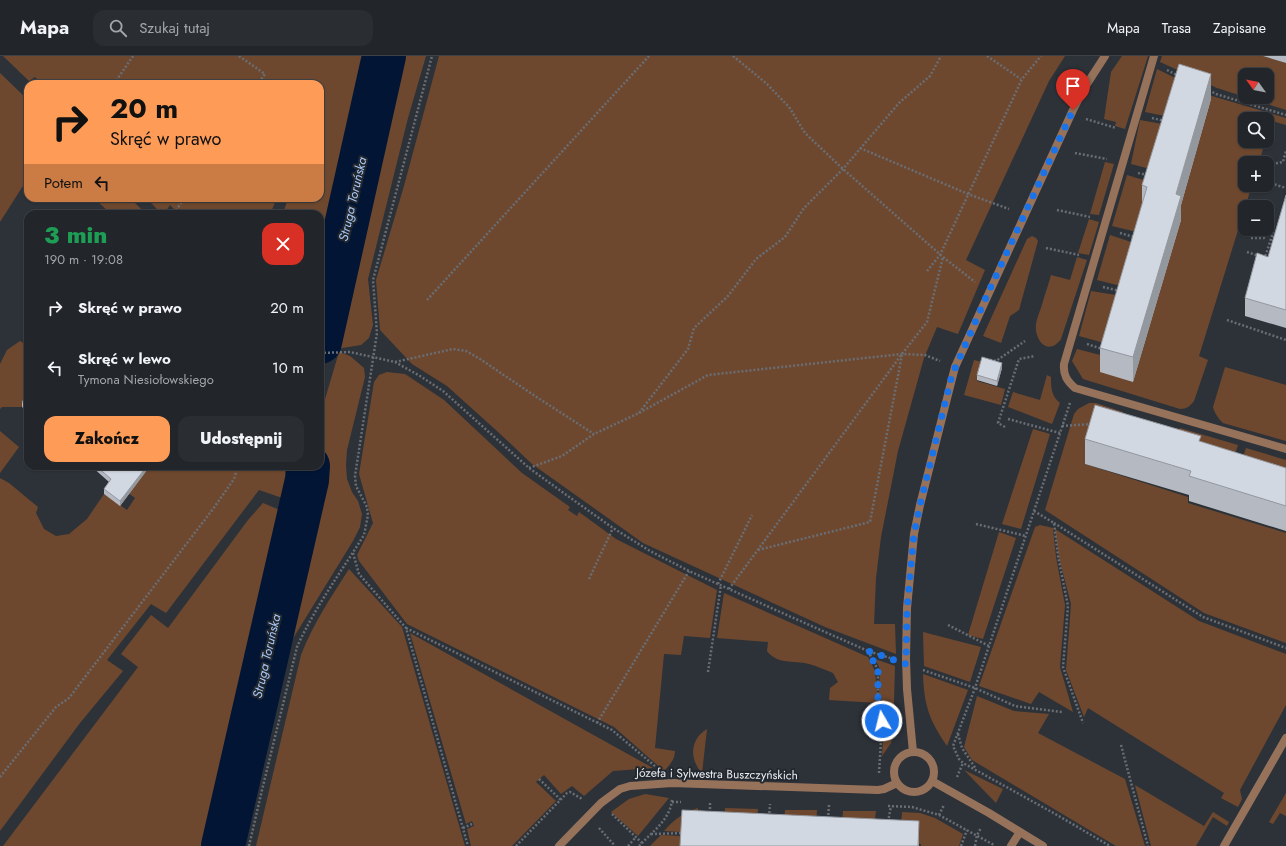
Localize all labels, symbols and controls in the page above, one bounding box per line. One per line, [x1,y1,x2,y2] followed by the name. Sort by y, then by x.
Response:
[93,10,373,46] search box
[20,14,69,41] text: Mapa
[107,17,129,39] icon: search
[139,17,210,39] text: Szukaj tutaj
[1107,18,1140,38] text: Mapa
[1162,18,1191,38] text: Trasa
[1213,18,1266,38] text: Zapisane
[1238,68,1274,104] north arrow
[1238,68,1274,236] map controls
[1056,69,1090,110] pin
[1062,75,1084,97] icon: arrive
[110,88,178,129] text: 20 m
[44,96,96,148] icon: right
[1238,112,1274,148] button: search
[110,126,221,152] text: Skręć w prawo
[334,155,371,243] water label: Struga Toruńska
[1238,156,1274,192] button: +
[44,172,83,194] text: Potem
[91,172,113,194] icon: left
[1238,200,1274,236] button: −
[44,217,108,252] text: 3 min
[262,223,304,265] button: close
[44,250,123,269] text: 190 m · 19:08
[44,297,66,319] icon: right
[78,297,182,319] text: Skręć w prawo
[270,297,304,319] text: 20 m
[78,348,171,370] text: Skręć w lewo
[44,357,66,379] icon: left
[272,357,304,379] text: 10 m
[78,370,214,389] text: Tymona Niesiołowskiego
[44,416,170,462] button: Zakończ
[178,416,304,462] button: Udostępnij
[248,612,285,700] water label: Struga Toruńska
[861,700,903,742] position arrow
[634,764,798,784] street label: Józefa i Sylwestra Buszczyńskich

